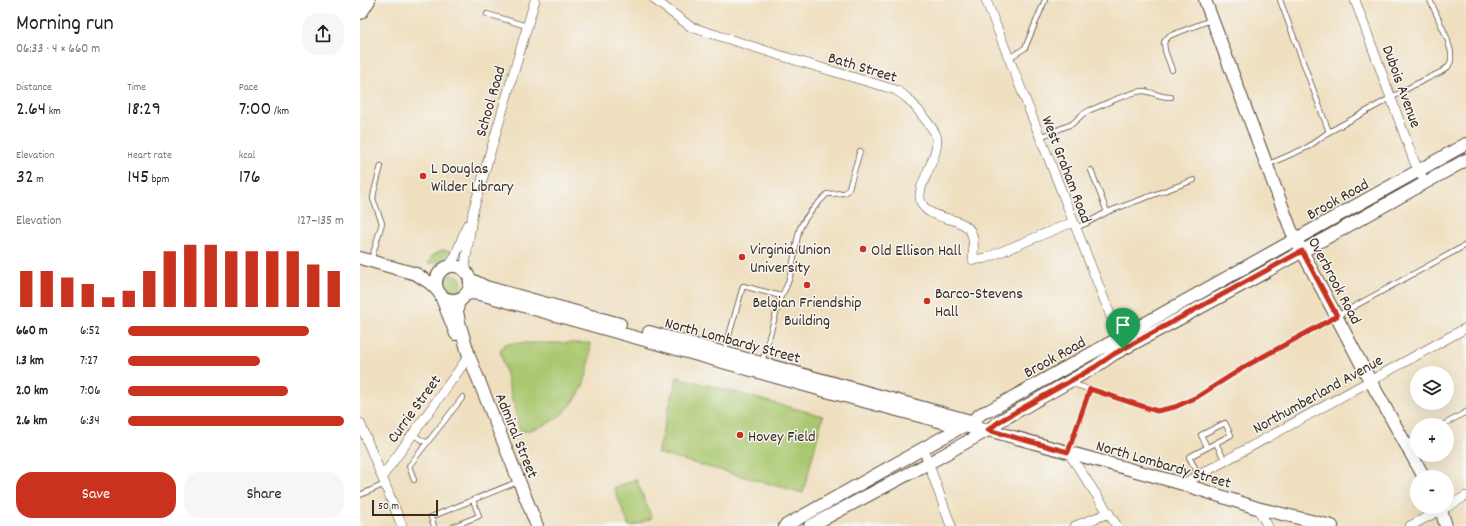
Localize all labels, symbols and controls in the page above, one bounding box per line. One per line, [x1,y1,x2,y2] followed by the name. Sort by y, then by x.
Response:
[16,9,114,40] text: Morning run
[302,13,344,55] button: share
[16,40,100,59] text: 06:33 · 4 × 660 m
[1375,42,1426,131] street label: Dubois Avenue
[825,47,900,90] street label: Bath Street
[470,64,512,140] street label: School Road
[16,80,52,96] text: Distance
[127,80,146,96] text: Time
[239,80,258,96] text: Pace
[16,96,46,124] text: 2.64
[127,96,161,124] text: 18:29
[239,96,271,124] text: 7:00
[46,104,61,120] text: km
[271,104,289,120] text: /km
[1035,113,1097,227] street label: West Graham Road
[16,148,54,164] text: Elevation
[127,148,172,164] text: Heart rate
[239,148,255,164] text: kcal
[431,158,514,199] place label: L Douglas Wilder Library
[16,164,34,192] text: 32
[127,164,149,192] text: 145
[239,164,261,192] text: 176
[418,171,428,181] marker: L Douglas Wilder Library
[34,172,44,188] text: m
[149,172,169,188] text: bpm
[1303,174,1373,227] street label: Brook Road
[16,212,61,231] text: Elevation
[297,212,344,231] text: 127–135 m
[1301,233,1367,329] street label: Overbrook Road
[750,239,831,280] place label: Virginia Union University
[871,240,961,263] place label: Old Ellison Hall
[858,244,868,254] marker: Old Ellison Hall
[737,252,747,262] marker: Virginia Union University
[802,280,812,290] marker: Belgian Friendship Building
[935,283,1023,324] place label: Barco-Stevens Hall
[752,292,862,333] place label: Belgian Friendship Building
[922,296,932,306] marker: Barco-Stevens Hall
[1106,308,1140,349] pin
[662,312,803,371] street label: North Lombardy Street
[1112,314,1134,336] icon: arrive
[16,322,48,341] text: 660 m
[80,322,100,341] text: 6:52
[1020,332,1090,385] street label: Brook Road
[1249,350,1387,441] street label: Northumberland Avenue
[16,352,44,371] text: 1.3 km
[80,352,98,371] text: 7:27
[1410,366,1454,514] map controls
[1410,366,1454,410] button: layers
[382,371,448,448] street label: Currie Street
[16,382,48,401] text: 2.0 km
[80,382,101,401] text: 7:06
[488,390,543,482] street label: Admiral Street
[16,412,47,431] text: 2.6 km
[80,412,100,431] text: 6:34
[1410,418,1454,462] button: +
[748,426,816,449] place label: Hovey Field
[735,430,745,440] marker: Hovey Field
[1093,435,1234,496] street label: North Lombardy Street
[1410,470,1454,514] button: −
[16,472,176,518] button: Save
[184,472,344,518] button: Share
[372,498,438,517] scale bar
[378,499,399,515] text: 50 m

